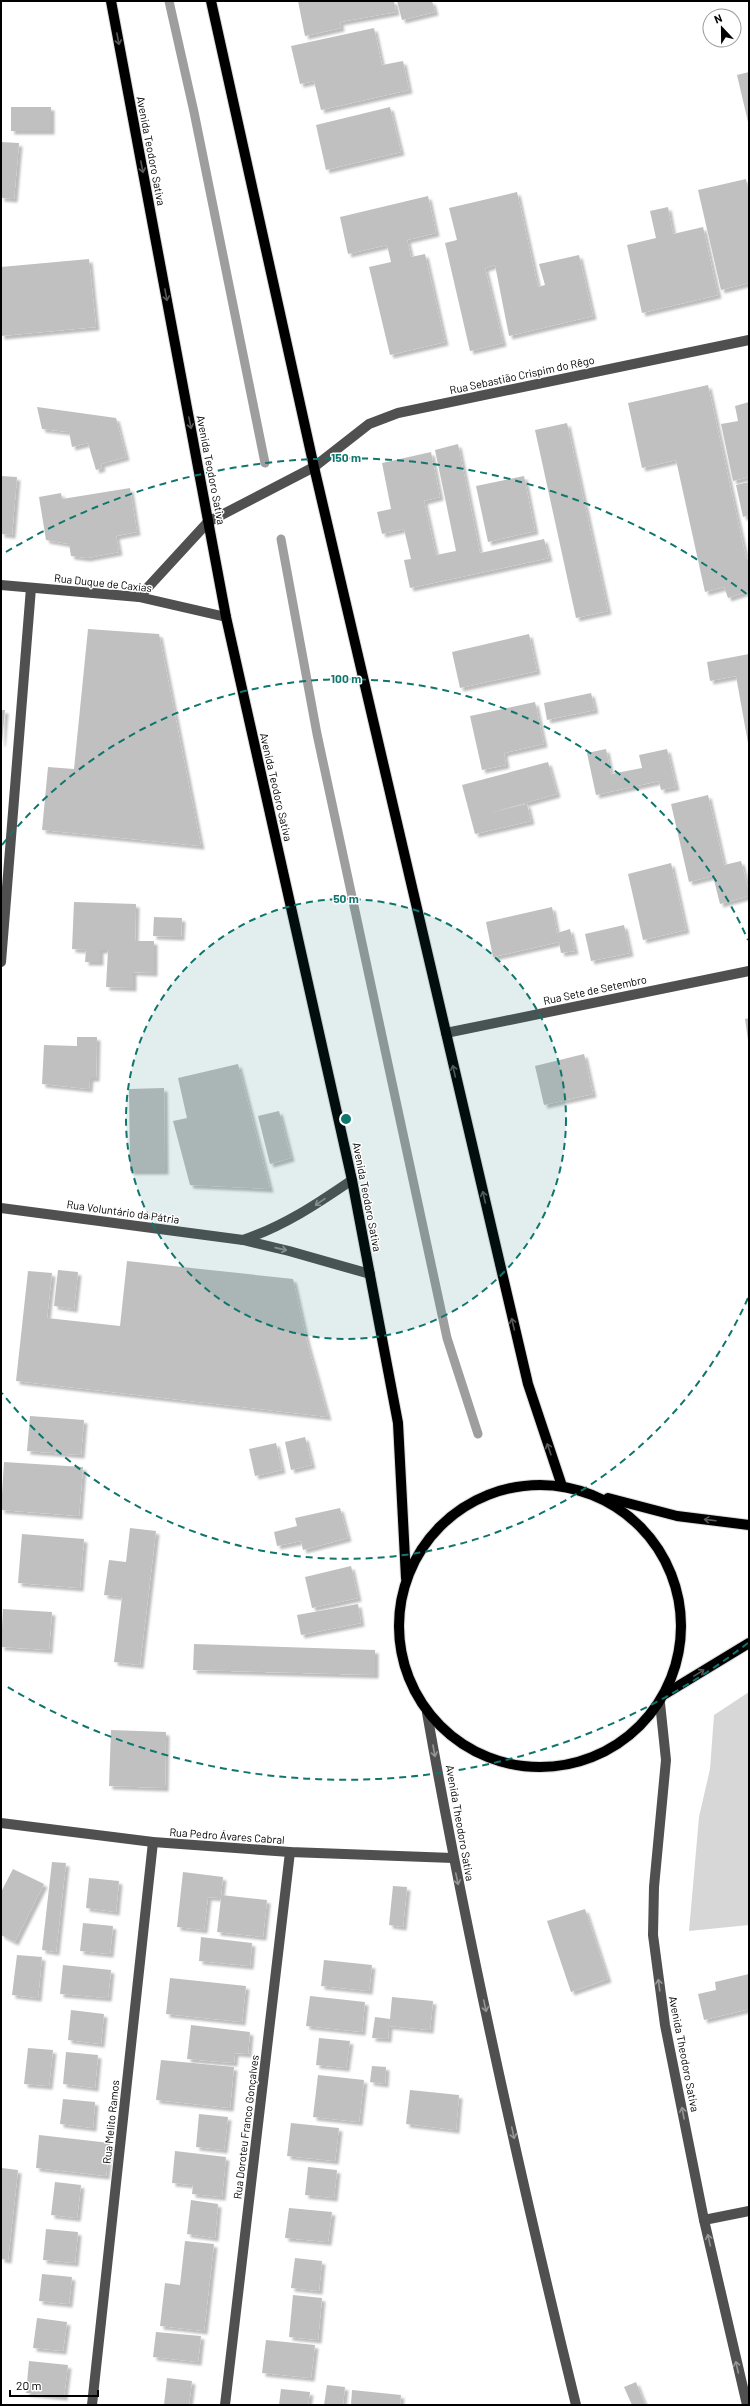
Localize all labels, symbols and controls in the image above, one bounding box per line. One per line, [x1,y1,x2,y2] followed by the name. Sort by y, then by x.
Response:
[702,8,742,48] north arrow
[712,11,724,26] text: N
[114,32,122,45] one-way arrow
[135,95,168,207] street label: Avenida Teodoro Sativa
[138,160,146,173] one-way arrow
[162,288,170,301] one-way arrow
[448,353,596,396] street label: Rua Sebastião Crispim do Rêgo
[195,414,228,526] street label: Avenida Teodoro Sativa
[186,416,194,429] one-way arrow
[331,450,361,464] text: 150 m
[54,571,153,594] street label: Rua Duque de Caxias
[331,671,361,685] text: 100 m
[258,731,295,842] street label: Avenida Teodoro Sativa
[333,891,359,905] text: 50 m
[542,972,648,1007] street label: Rua Sete de Setembro
[450,1064,458,1077] one-way arrow
[339,1112,353,1126] centre of rings
[351,1141,384,1253] street label: Avenida Teodoro Sativa
[479,1191,487,1204] one-way arrow
[66,1197,180,1226] street label: Rua Voluntário da Pátria
[315,1198,326,1206] one-way arrow
[274,1245,287,1253] one-way arrow
[509,1318,517,1331] one-way arrow
[545,1442,552,1455] one-way arrow
[704,1517,717,1524] one-way arrow
[693,1669,705,1677] one-way arrow
[430,1744,438,1757] one-way arrow
[444,1764,477,1882] street label: Avenida Theodoro Sativa
[169,1825,285,1846] street label: Rua Pedro Ávares Cabral
[454,1872,462,1885] one-way arrow
[656,1979,663,1992] one-way arrow
[667,1995,702,2113] street label: Avenida Theodoro Sativa
[482,1999,490,2012] one-way arrow
[230,2054,261,2200] street label: Rua Doroteu Franco Gonçalves
[100,2079,121,2165] street label: Rua Melito Ramos
[678,2107,686,2120] one-way arrow
[509,2126,517,2139] one-way arrow
[704,2234,712,2247] one-way arrow
[733,2361,741,2374] one-way arrow
[10,2372,98,2398] scale bar
[16,2378,42,2392] text: 20 m

